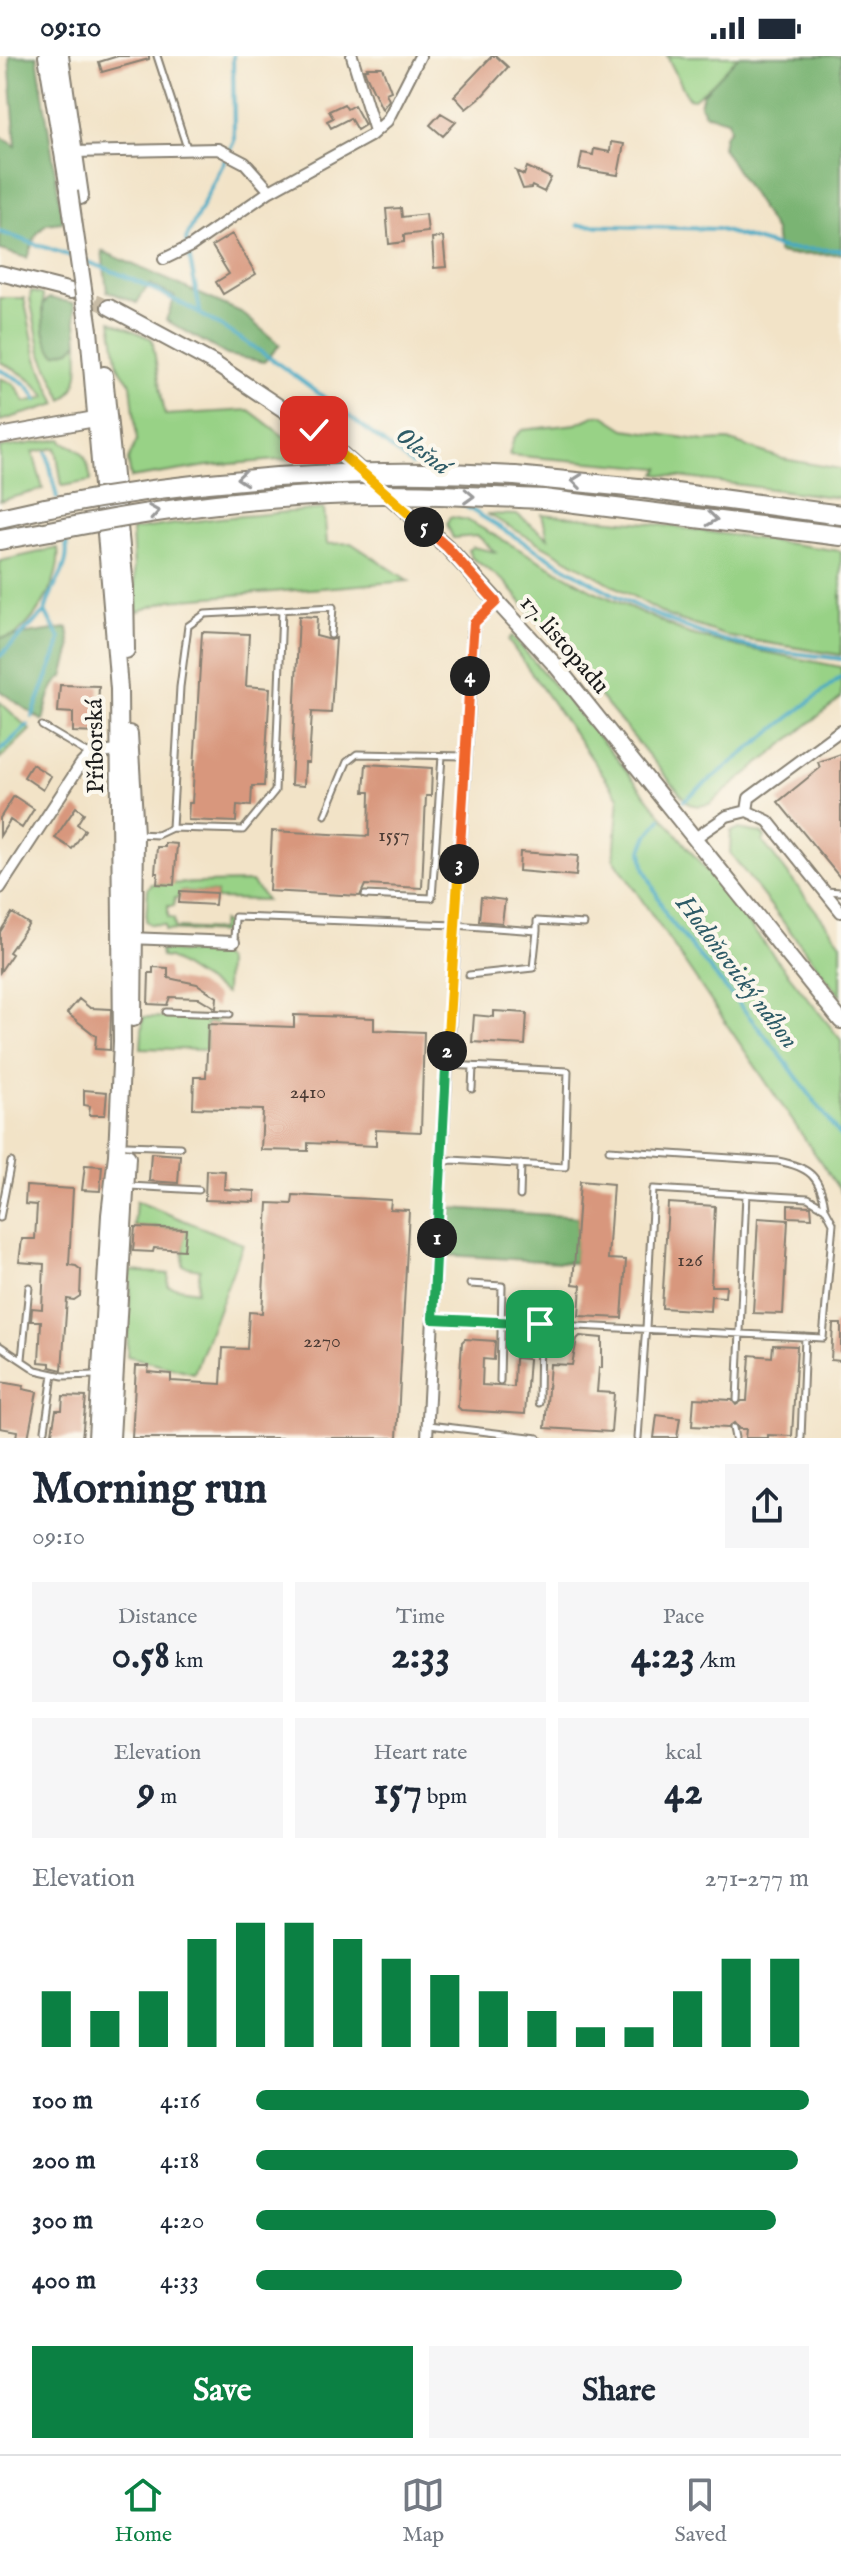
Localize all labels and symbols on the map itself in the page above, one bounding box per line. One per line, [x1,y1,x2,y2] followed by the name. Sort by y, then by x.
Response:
[280,396,348,464] pin
[389,419,459,484] water label: Olešná
[235,470,248,487] one-way arrow
[570,473,583,490] one-way arrow
[463,487,476,504] one-way arrow
[147,504,161,521] one-way arrow
[404,507,444,547] pin: 5
[705,510,719,527] one-way arrow
[512,589,616,701] street label: 17. listopadu
[450,656,490,696] pin: 4
[80,698,112,794] street label: Příborská
[378,823,410,848] house number: 1557
[439,844,479,884] pin: 3
[668,888,806,1056] water label: Hodoňovický náhon
[427,1031,467,1071] pin: 2
[290,1080,326,1105] house number: 2410
[417,1218,457,1258] pin: 1
[677,1248,703,1273] house number: 126
[506,1290,574,1358] pin
[303,1329,341,1354] house number: 2270

